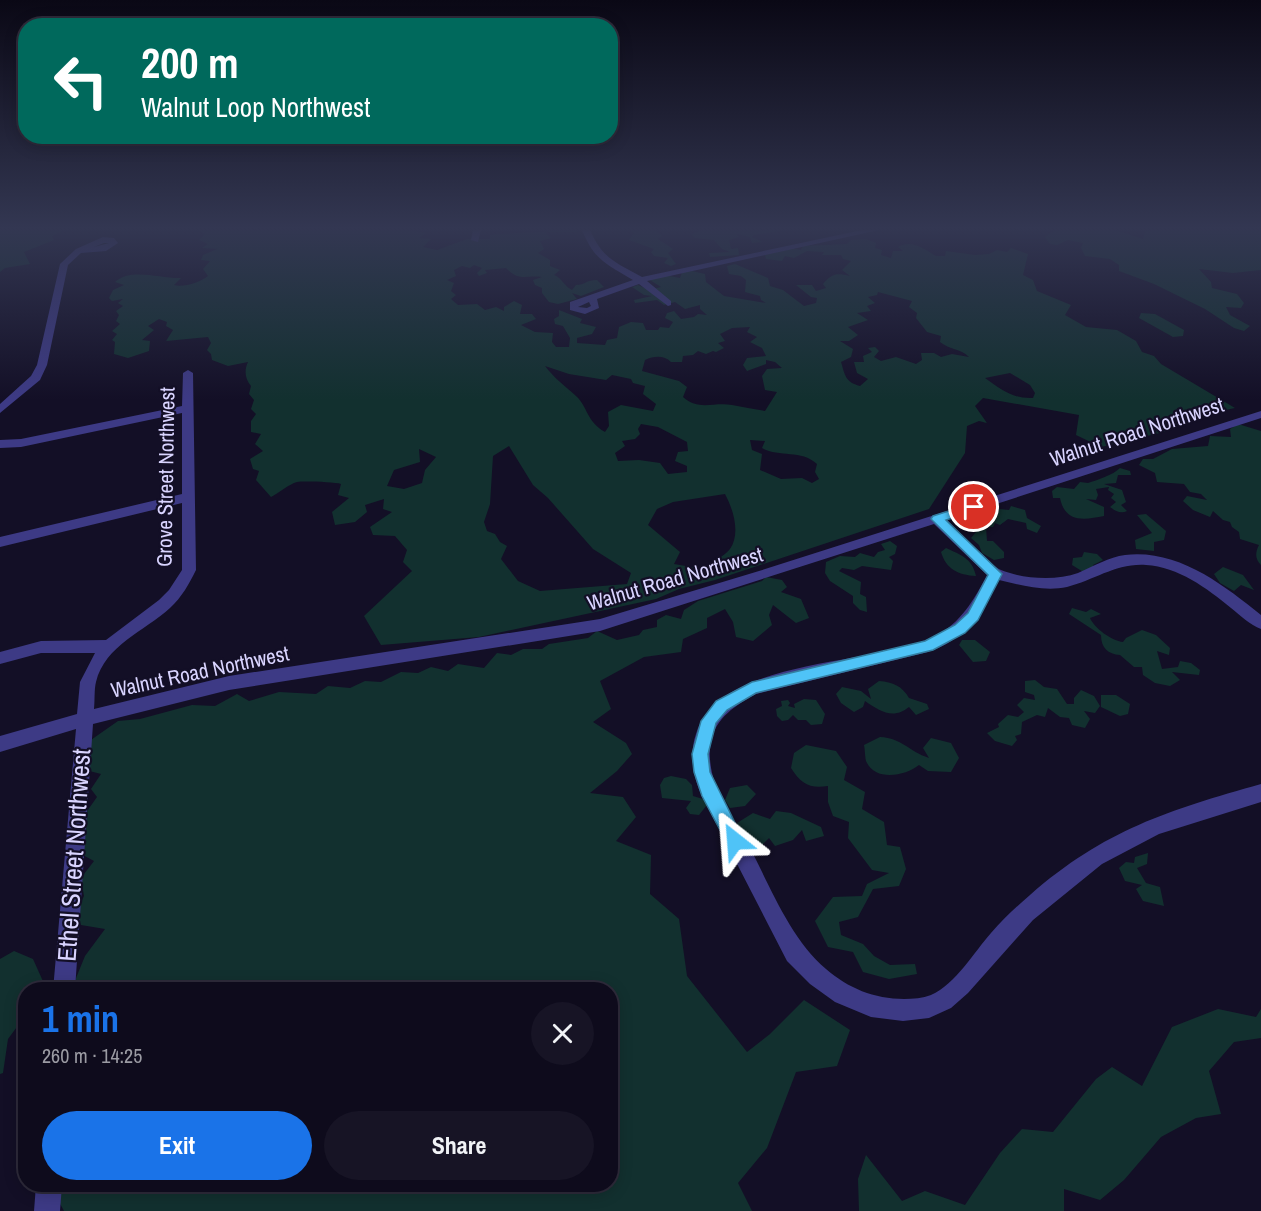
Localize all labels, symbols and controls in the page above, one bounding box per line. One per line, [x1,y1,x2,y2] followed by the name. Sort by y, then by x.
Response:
[141,35,239,91] text: 200 m
[42,42,120,120] icon: left
[141,89,370,125] text: Walnut Loop Northwest
[149,387,182,567] street label: Grove Street Northwest
[1046,390,1228,473] street label: Walnut Road Northwest
[948,481,999,532] pin
[957,490,990,523] icon: arrive
[584,540,766,617] street label: Walnut Road Northwest
[108,638,292,705] street label: Walnut Road Northwest
[49,747,98,963] street label: Ethel Street Northwest
[703,809,767,873] position arrow
[42,995,119,1043] text: 1 min
[531,1002,594,1065] button: close
[42,1042,142,1069] text: 260 m · 14:25
[42,1111,312,1180] button: Exit
[324,1111,594,1180] button: Share

